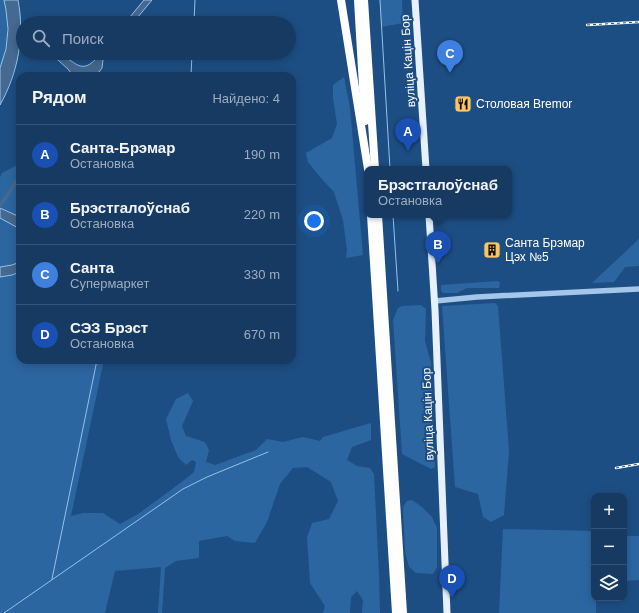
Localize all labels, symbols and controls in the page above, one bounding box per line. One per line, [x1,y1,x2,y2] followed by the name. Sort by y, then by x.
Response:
[398,14,418,108] street label: вуліца Кацін Бор
[16,16,296,60] search box
[30,27,52,49] icon: search
[62,30,104,47] text: Поиск
[437,40,463,73] pin: C
[32,88,87,107] text: Рядом
[212,91,280,106] text: Найдено: 4
[453,94,473,114] restaurant icon: Столовая Bremor
[476,97,572,111] place label: Столовая Bremor
[395,118,421,151] pin: A
[70,139,175,156] text: Санта-Брэмар
[40,147,50,162] text: A
[244,147,280,162] text: 190 m
[70,156,134,171] text: Остановка
[364,166,512,218] popup
[378,176,498,193] text: Брэстгалоўснаб
[378,193,442,208] text: Остановка
[70,199,190,216] text: Брэстгалоўснаб
[40,207,50,222] text: B
[244,207,280,222] text: 220 m
[304,211,324,231] your location
[70,216,134,231] text: Остановка
[425,231,451,264] pin: B
[505,236,585,264] place label: Санта Брэмар Цэх №5
[482,240,502,260] building icon: Санта Брэмар Цэх №5
[70,259,114,276] text: Санта
[40,267,50,282] text: C
[244,267,280,282] text: 330 m
[70,276,149,291] text: Супермаркет
[70,319,148,336] text: СЭЗ Брэст
[40,327,50,342] text: D
[244,327,280,342] text: 670 m
[70,336,134,351] text: Остановка
[419,367,437,461] street label: вуліца Кацін Бор
[591,493,627,601] map controls
[591,493,627,529] button: +
[591,529,627,565] button: −
[439,565,465,598] pin: D
[591,565,627,601] button: layers

